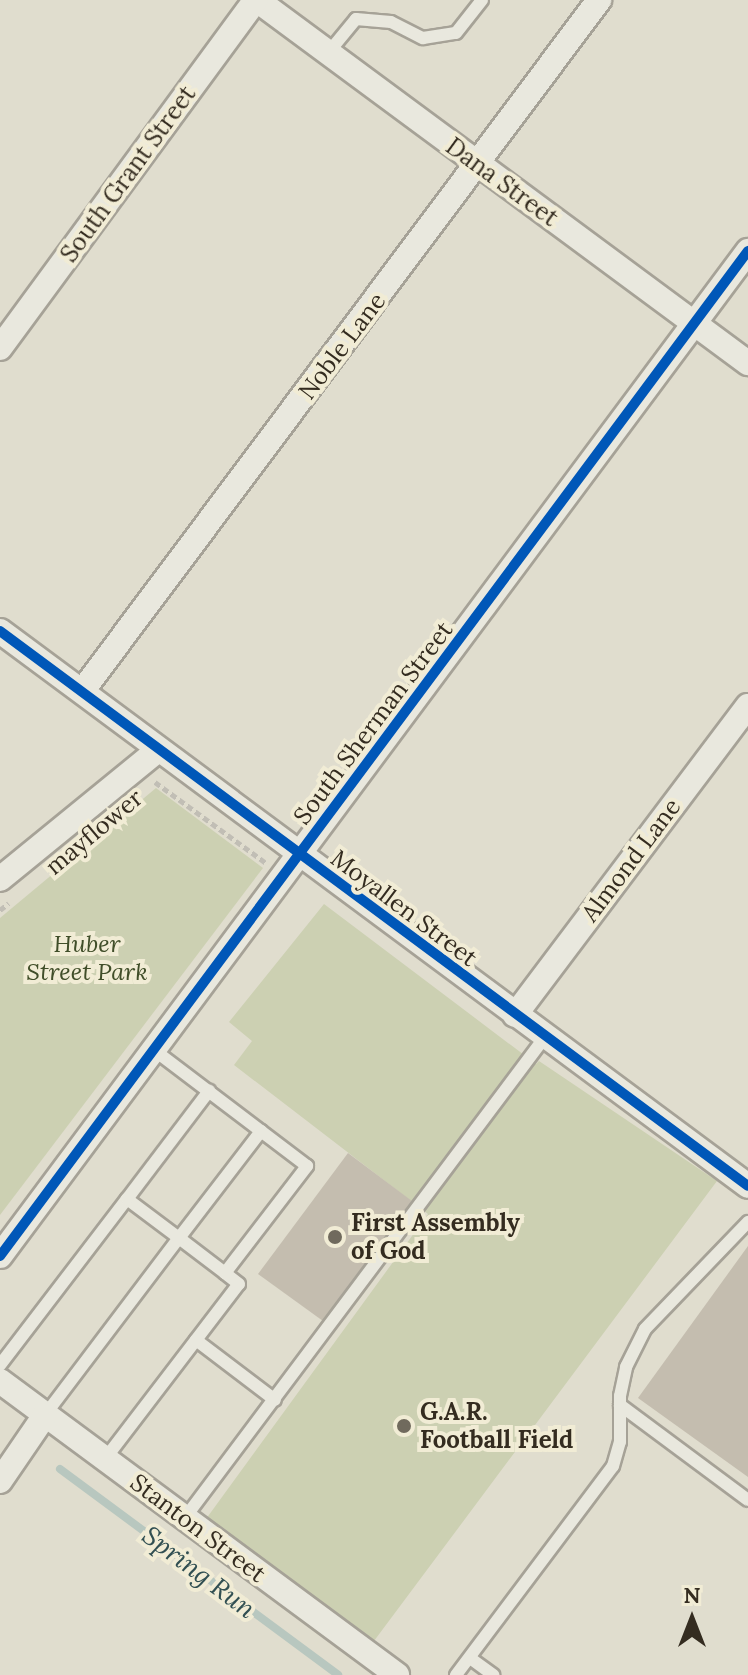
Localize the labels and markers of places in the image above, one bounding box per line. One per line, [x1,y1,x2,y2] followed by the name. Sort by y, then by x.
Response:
[351,1209,520,1265] place label: First Assembly of God
[326,1228,344,1246] marker: First Assembly of God
[420,1398,573,1454] place label: G.A.R. Football Field
[395,1417,413,1435] marker: G.A.R. Football Field

